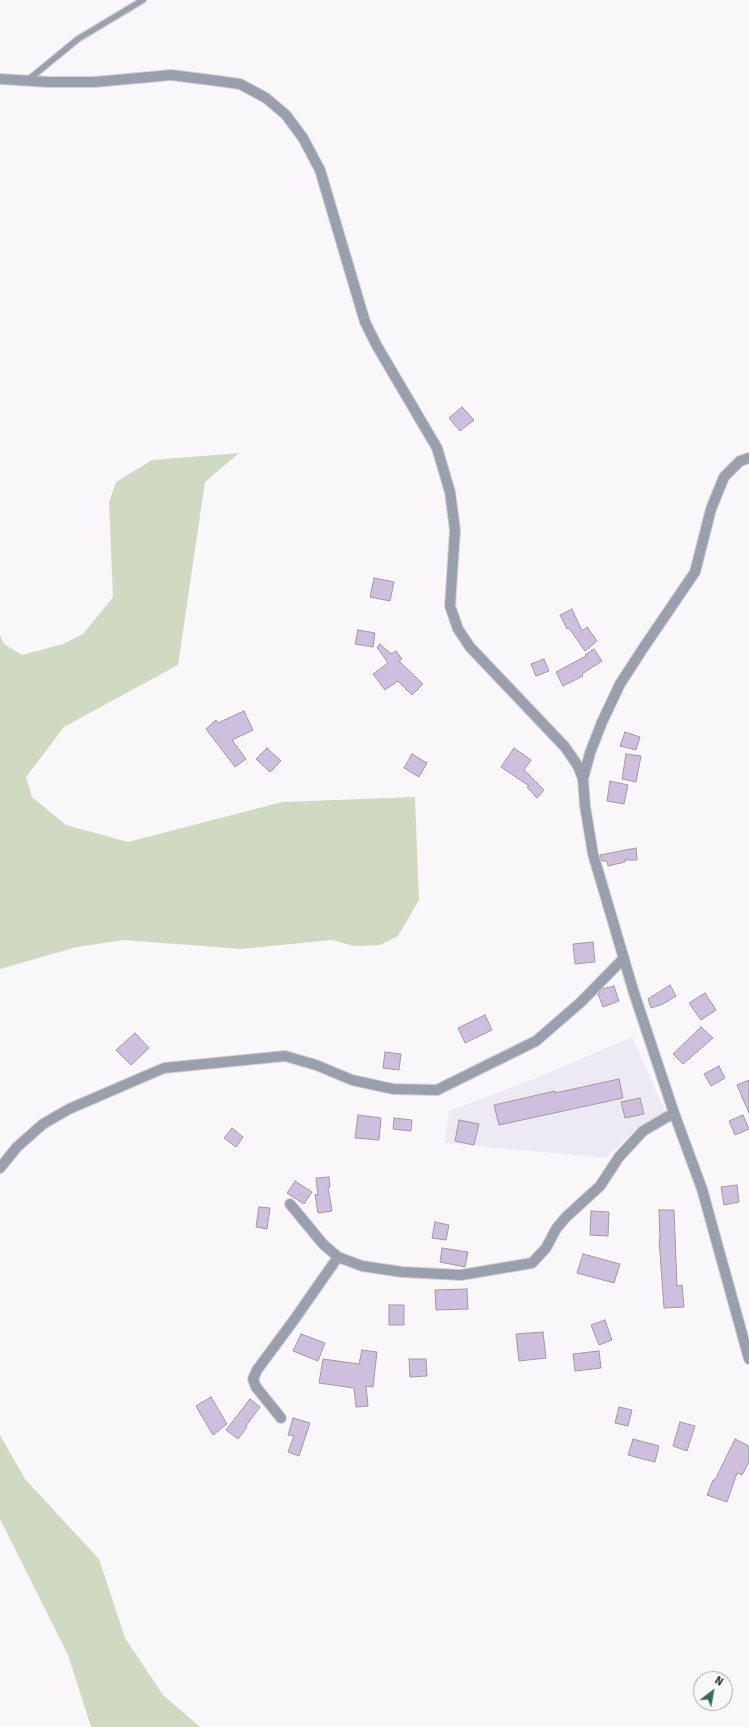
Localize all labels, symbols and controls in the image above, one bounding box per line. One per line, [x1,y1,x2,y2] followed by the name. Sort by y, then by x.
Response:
[693,1671,733,1711] north arrow
[712,1674,726,1689] text: N

